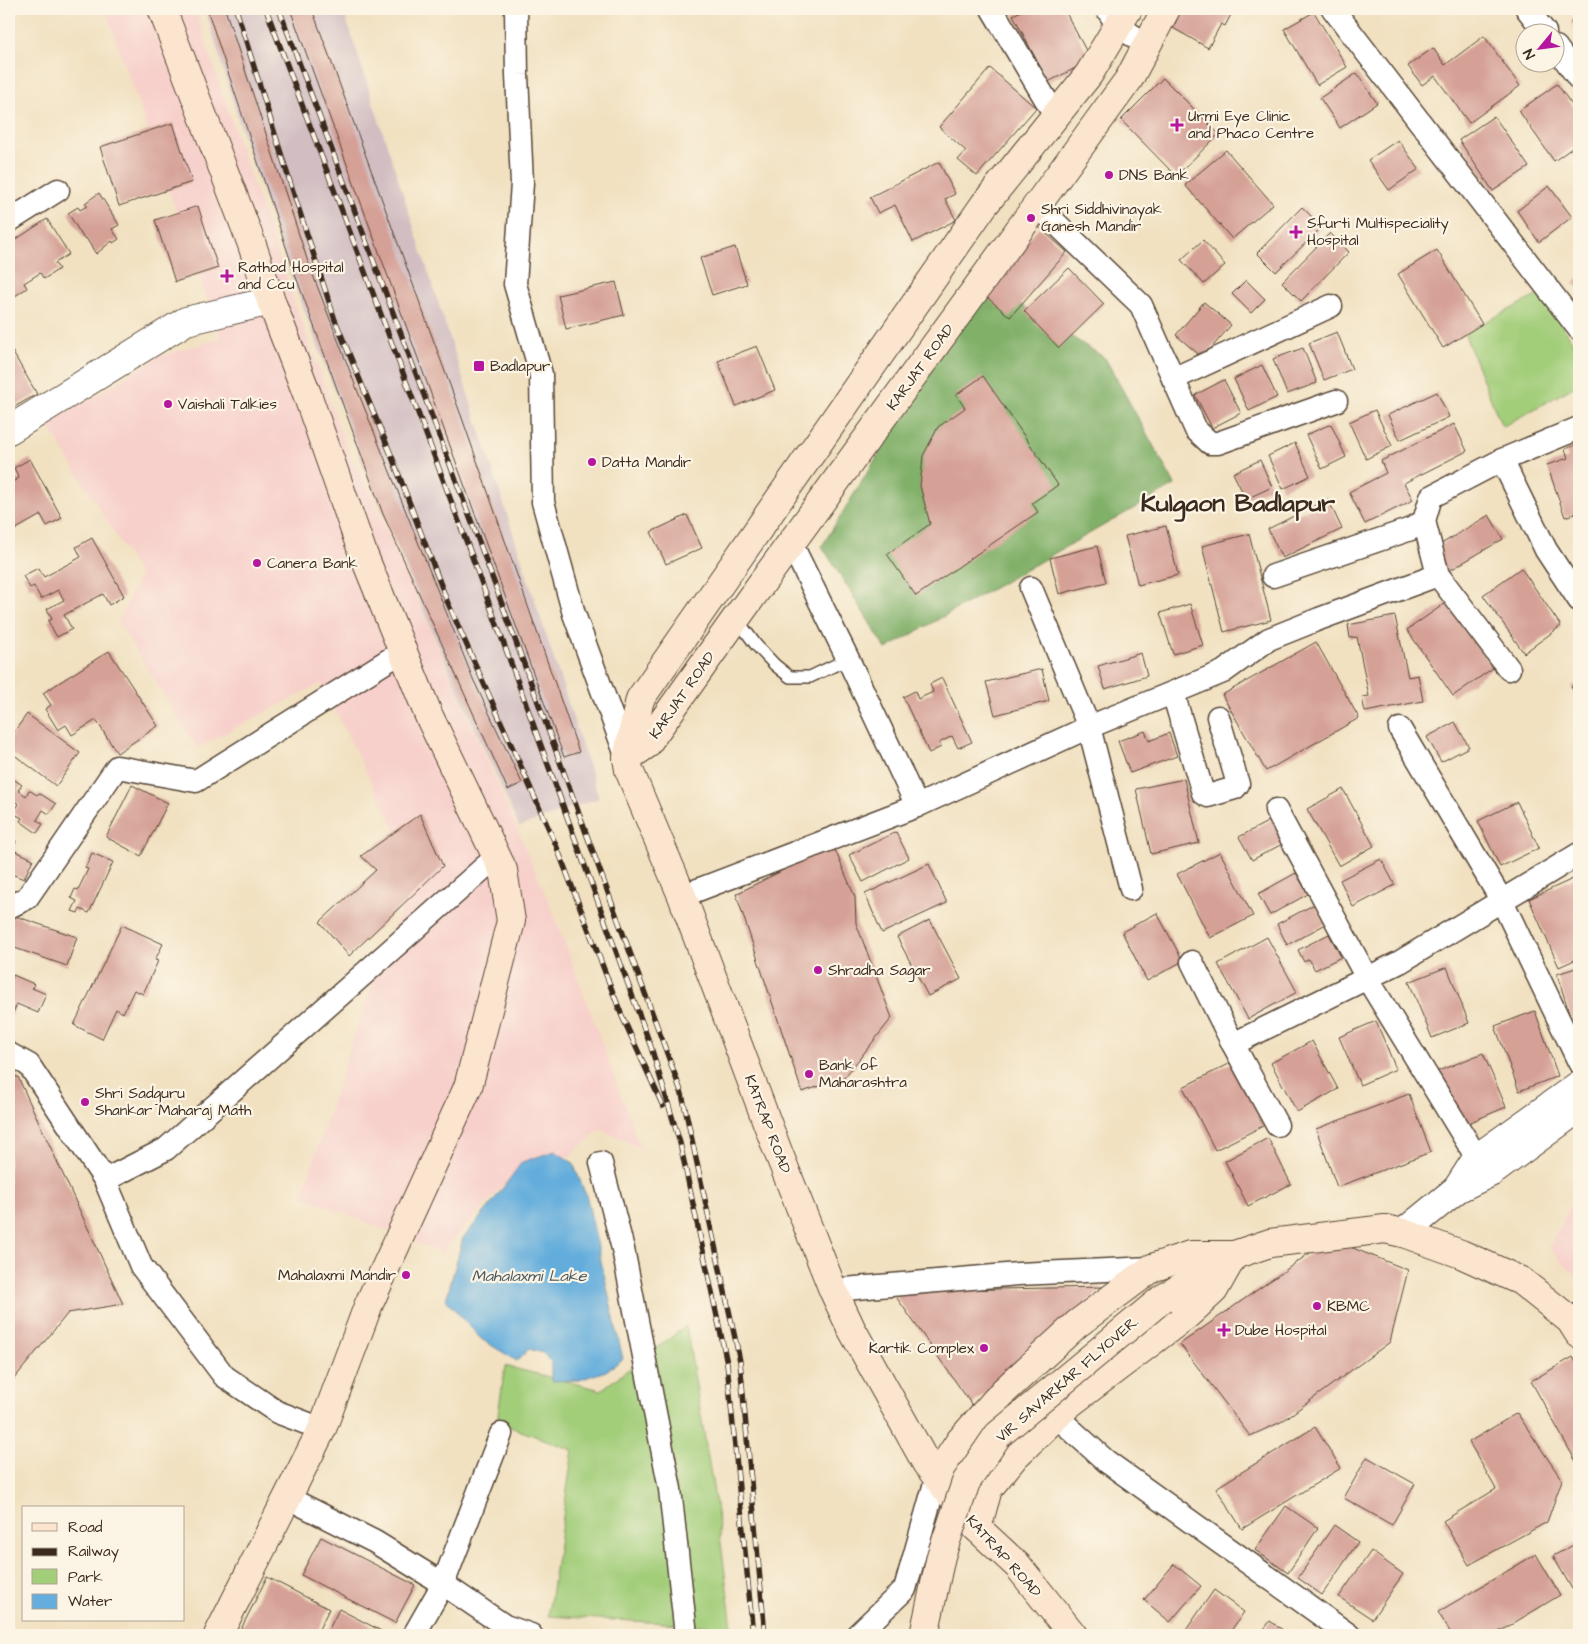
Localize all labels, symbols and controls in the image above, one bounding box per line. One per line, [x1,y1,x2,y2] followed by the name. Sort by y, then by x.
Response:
[1516,22,1566,72] north arrow
[1519,45,1540,63] text: N
[1188,106,1314,144] place label: Urmi Eye Clinic and Phaco Centre
[1170,118,1184,132] marker: Urmi Eye Clinic and Phaco Centre
[1119,165,1189,186] place label: DNS Bank
[1103,169,1115,181] marker: DNS Bank
[1041,199,1162,237] place label: Shri Siddhivinayak Ganesh Mandir
[1025,212,1037,224] marker: Shri Siddhivinayak Ganesh Mandir
[1307,213,1449,251] place label: Sfurti Multispeciality Hospital
[1289,225,1303,239] marker: Sfurti Multispeciality Hospital
[238,257,344,295] place label: Rathod Hospital and Ccu
[220,269,234,283] marker: Rathod Hospital and Ccu
[882,319,959,415] street label: KARJAT ROAD
[490,356,550,377] place label: Badlapur
[472,359,486,373] marker: Badlapur
[178,394,277,415] place label: Vaishali Talkies
[162,398,174,410] marker: Vaishali Talkies
[602,452,691,473] place label: Datta Mandir
[586,456,598,468] marker: Datta Mandir
[1141,486,1335,522] district label: Kulgaon Badlapur
[267,553,358,574] place label: Canera Bank
[251,557,263,569] marker: Canera Bank
[644,647,721,743] street label: KARJAT ROAD
[828,960,931,982] place label: Shradha Sagar
[812,964,824,976] marker: Shradha Sagar
[819,1055,907,1093] place label: Bank of Maharashtra
[803,1068,815,1080] marker: Bank of Maharashtra
[739,1072,796,1177] street label: KATRAP ROAD
[95,1083,252,1121] place label: Shri Sadguru Shankar Maharaj Math
[79,1096,91,1108] marker: Shri Sadguru Shankar Maharaj Math
[278,1265,396,1286] place label: Mahalaxmi Mandir
[472,1265,588,1287] water label: Mahalaxmi Lake
[400,1269,412,1281] marker: Mahalaxmi Mandir
[1327,1296,1370,1317] place label: KBMC
[1311,1300,1323,1312] marker: KBMC
[992,1312,1143,1447] street label: VIR SAVARKAR FLYOVER.
[1235,1320,1327,1341] place label: Dube Hospital
[1217,1323,1231,1337] marker: Dube Hospital
[869,1338,975,1359] place label: Kartik Complex
[978,1342,990,1354] marker: Kartik Complex
[22,1506,185,1622] legend
[961,1511,1046,1602] street label: KATRAP ROAD
[68,1517,103,1538] text: Road
[68,1541,119,1563] text: Railway
[68,1567,103,1588] text: Park
[68,1591,112,1612] text: Water

